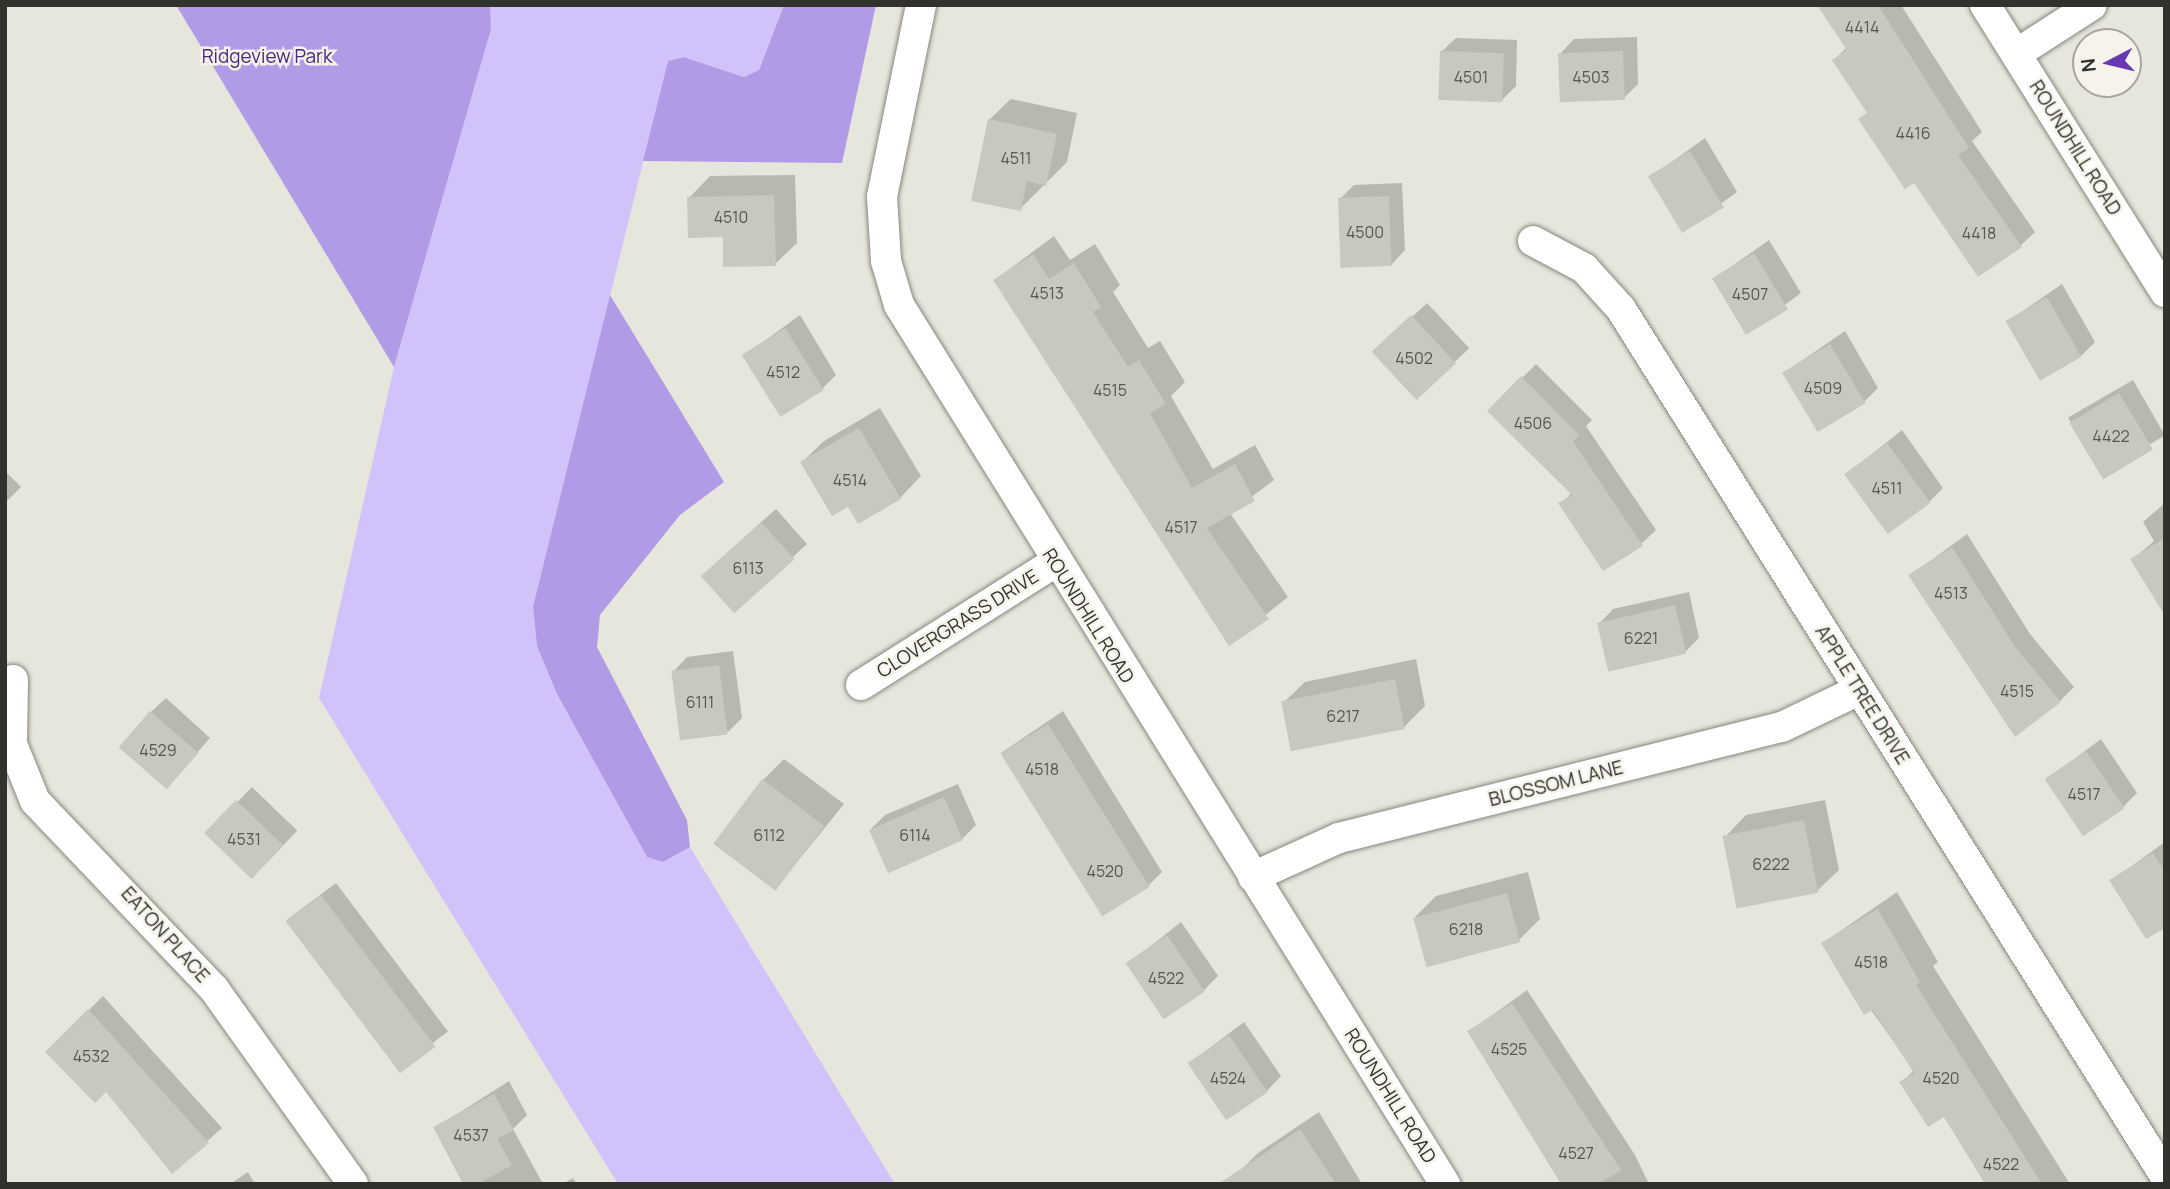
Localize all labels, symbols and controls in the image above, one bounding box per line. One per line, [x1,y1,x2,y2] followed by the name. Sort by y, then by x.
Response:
[1845,17,1879,37] house number: 4414
[2072,28,2142,98] north arrow
[202,46,332,68] park label: Ridgeview Park
[2074,57,2102,74] text: N
[1454,67,1488,87] house number: 4501
[1572,67,1610,87] house number: 4503
[2024,76,2126,220] street label: ROUNDHILL ROAD
[1895,123,1931,143] house number: 4416
[1000,148,1032,168] house number: 4511
[714,207,748,227] house number: 4510
[1346,222,1384,242] house number: 4500
[1962,223,1996,243] house number: 4418
[1030,283,1064,303] house number: 4513
[1732,284,1768,304] house number: 4507
[1395,348,1433,368] house number: 4502
[766,362,800,382] house number: 4512
[1804,378,1842,398] house number: 4509
[1093,380,1127,400] house number: 4515
[1514,413,1552,433] house number: 4506
[2092,426,2130,446] house number: 4422
[833,470,867,490] house number: 4514
[1871,478,1903,498] house number: 4511
[1165,517,1197,537] house number: 4517
[1037,544,1139,688] street label: ROUNDHILL ROAD
[732,558,764,578] house number: 6113
[873,565,1043,683] street label: CLOVERGRASS DRIVE
[1934,583,1968,603] house number: 4513
[1810,621,1914,769] street label: APPLE TREE DRIVE
[1624,628,1658,648] house number: 6221
[2000,681,2034,701] house number: 4515
[686,692,714,712] house number: 6111
[1326,706,1360,726] house number: 6217
[139,740,177,760] house number: 4529
[1487,756,1625,812] street label: BLOSSOM LANE
[1025,759,1059,779] house number: 4518
[2068,784,2100,804] house number: 4517
[753,825,785,845] house number: 6112
[899,825,931,845] house number: 6114
[227,829,261,849] house number: 4531
[1752,854,1790,874] house number: 6222
[1086,861,1124,881] house number: 4520
[116,882,214,988] street label: EATON PLACE
[1449,919,1483,939] house number: 6218
[1854,952,1888,972] house number: 4518
[1148,968,1184,988] house number: 4522
[1339,1024,1441,1168] street label: ROUNDHILL ROAD
[1491,1039,1527,1059] house number: 4525
[73,1046,109,1066] house number: 4532
[1210,1068,1246,1088] house number: 4524
[1922,1068,1960,1088] house number: 4520
[453,1125,489,1145] house number: 4537
[1558,1143,1594,1163] house number: 4527
[1983,1154,2019,1174] house number: 4522

